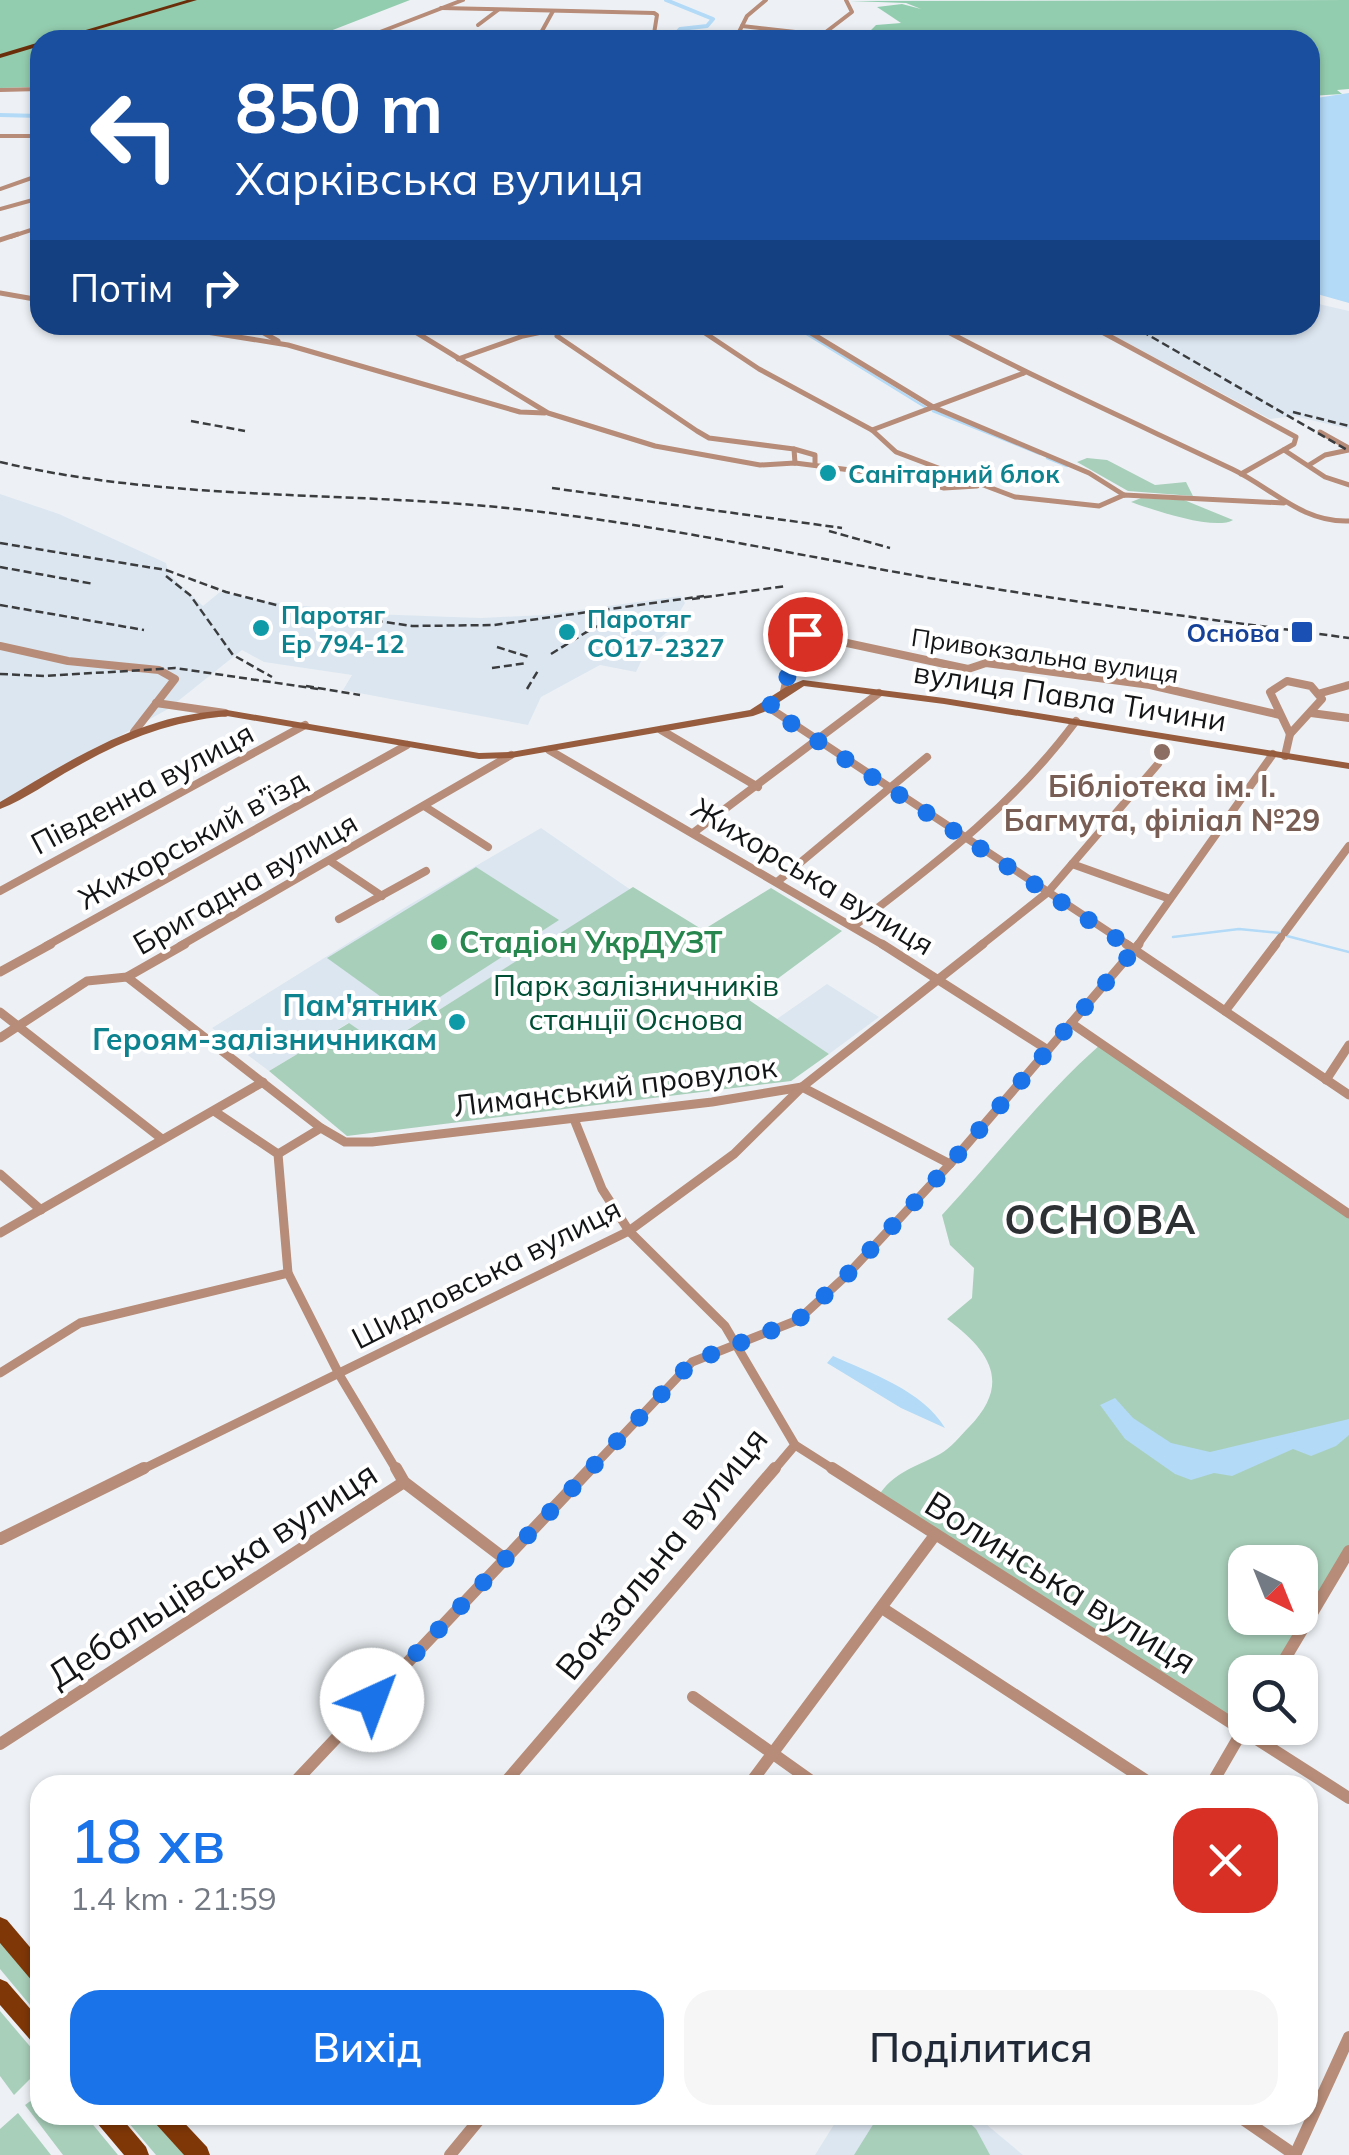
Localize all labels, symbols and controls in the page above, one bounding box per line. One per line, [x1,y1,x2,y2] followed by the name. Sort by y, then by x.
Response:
[235,63,443,151] text: 850 m
[70,70,200,200] icon: left
[235,150,644,206] text: Харківська вулиця
[193,260,248,315] icon: right
[70,264,173,312] text: Потім
[848,458,1060,489] place label: Санітарний блок
[817,462,839,484] marker: Санітарний блок
[763,592,848,677] pin
[281,599,405,659] place label: Паротяг Ер 794-12
[587,603,724,663] place label: Паротяг СО17-2327
[778,607,833,662] icon: arrive
[250,617,272,639] marker: Паротяг Ер 794-12
[1186,617,1280,648] place label: Основа
[1289,619,1315,645] marker: Основа
[556,621,578,643] marker: Паротяг СО17-2327
[909,621,1181,689] street label: Привокзальна вулиця
[911,653,1229,739] street label: вулиця Павла Тичини
[24,713,260,863] street label: Південна вулиця
[1151,741,1173,763] marker: Бібліотека ім. І. Багмута, філіал №29
[71,760,313,918] street label: Жихорський в’їзд
[1004,767,1320,839] place label: Бібліотека ім. І. Багмута, філіал №29
[685,789,941,963] street label: Жихорська вулиця
[126,803,364,963] street label: Бригадна вулиця
[459,923,723,961] place label: Стадіон УкрДУЗТ
[428,931,450,953] marker: Стадіон УкрДУЗТ
[493,966,779,1038] park label: Парк залізничників станції Основа
[92,986,438,1058] place label: Пам'ятник Героям-залізничникам
[446,1011,468,1033] marker: Пам'ятник Героям-залізничникам
[451,1047,780,1125] street label: Лиманський провулок
[345,1189,627,1357] street label: Шидловська вулиця
[1004,1194,1198,1244] district label: ОСНОВА
[546,1418,776,1688] street label: Вокзальна вулиця
[39,1451,385,1697] street label: Дебальцівська вулиця
[917,1481,1205,1683] street label: Волинська вулиця
[1228,1545,1318,1635] north arrow
[1228,1545,1318,1745] map controls
[320,1648,424,1752] position arrow
[1228,1655,1318,1745] button: search
[70,1803,225,1878] text: 18 хв
[1173,1808,1278,1913] button: close
[70,1878,277,1918] text: 1.4 km · 21:59
[70,1990,664,2105] button: Вихід
[684,1990,1278,2105] button: Поділитися

